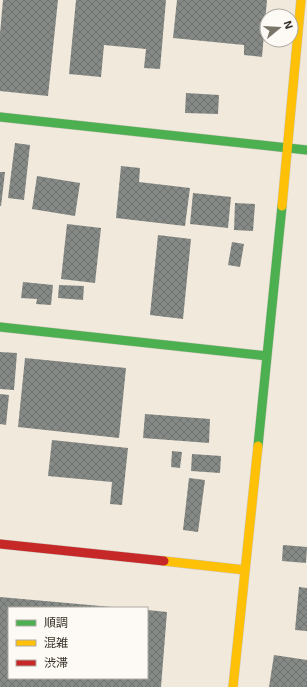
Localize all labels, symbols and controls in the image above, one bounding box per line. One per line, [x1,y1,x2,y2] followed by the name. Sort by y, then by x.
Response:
[259,8,299,48] north arrow
[282,19,296,31] text: N
[8,607,148,679] legend
[44,615,68,629] text: 順調
[44,635,68,649] text: 混雑
[44,655,68,669] text: 渋滞

